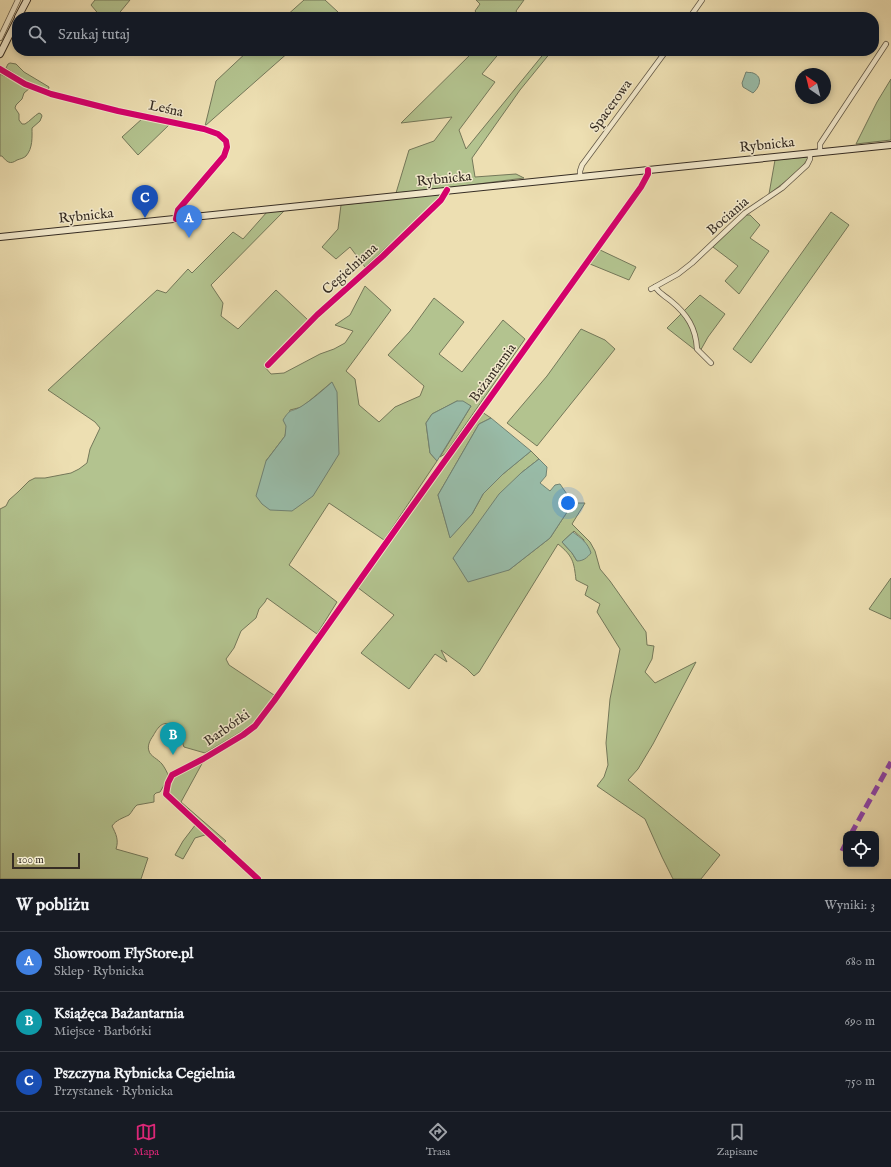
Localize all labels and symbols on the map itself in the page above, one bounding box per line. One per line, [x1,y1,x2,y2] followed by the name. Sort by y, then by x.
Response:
[795,68,831,104] north arrow
[586,75,637,136] street label: Spacerowa
[147,97,186,122] street label: Leśna
[739,133,796,157] street label: Rybnicka
[416,167,473,191] street label: Rybnicka
[132,185,158,218] pin: C
[703,192,753,239] street label: Bociania
[58,204,115,228] street label: Rybnicka
[176,205,202,238] pin: A
[318,239,382,299] street label: Cegielniana
[466,339,521,406] street label: Bażantarnia
[558,493,578,513] your location
[201,706,254,750] street label: Barbórki
[160,722,186,755] pin: B
[12,851,80,870] scale bar

